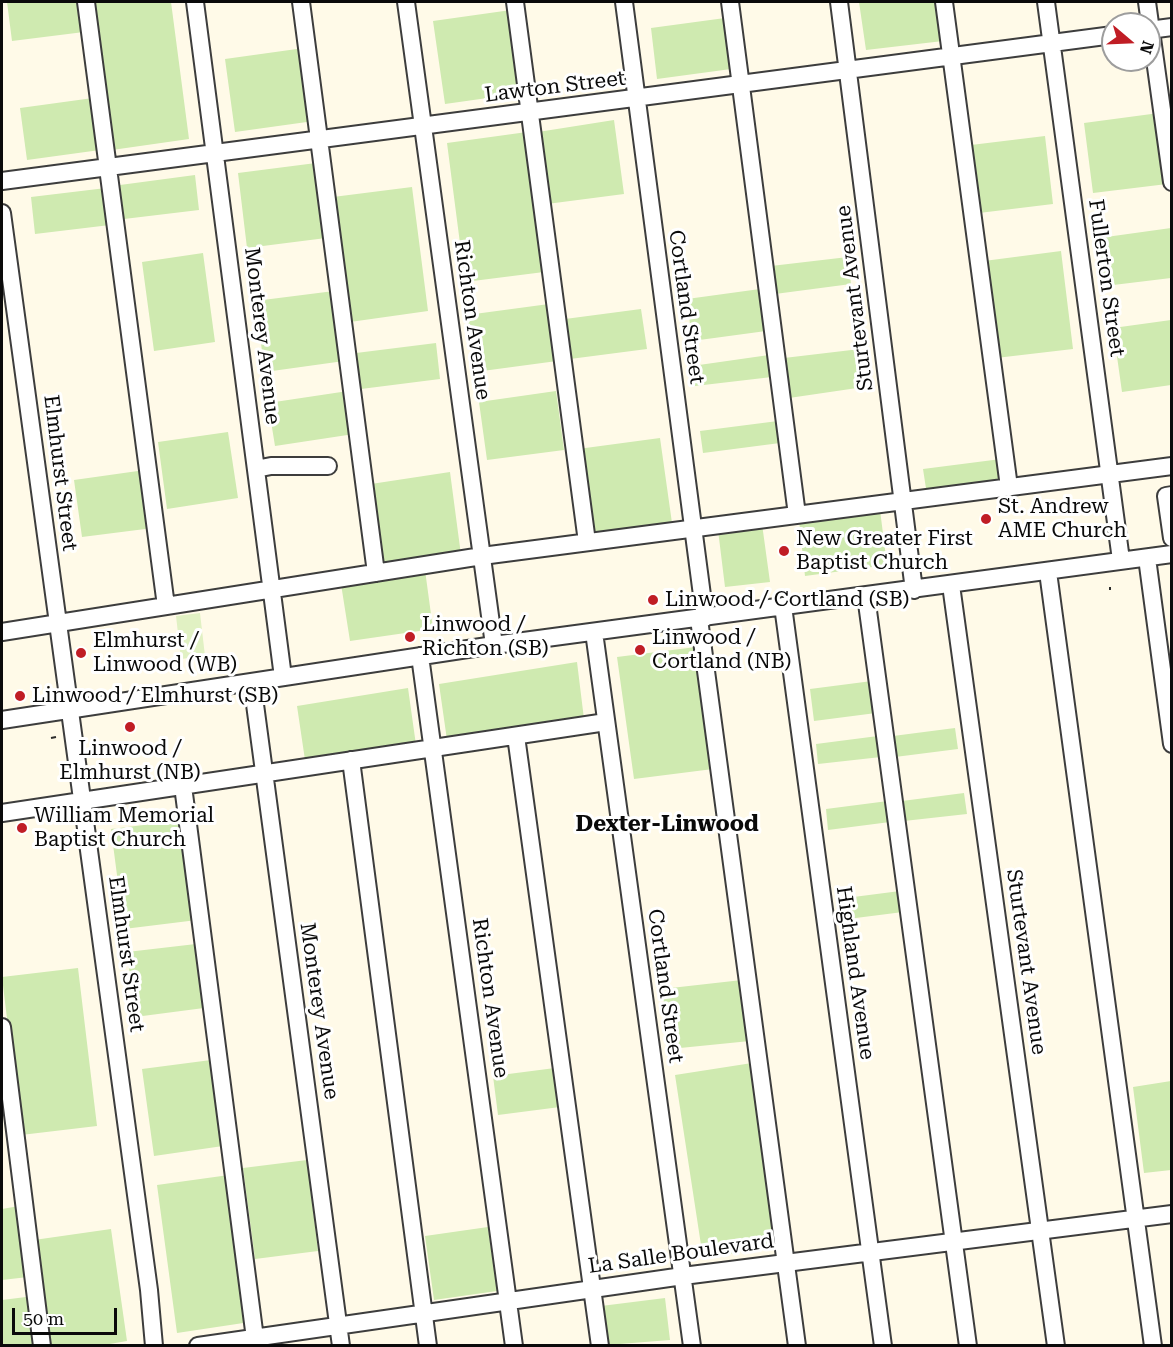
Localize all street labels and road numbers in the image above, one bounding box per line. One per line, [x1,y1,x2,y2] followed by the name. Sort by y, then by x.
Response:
[483,66,627,108] street label: Lawton Street
[1082,198,1130,358] street label: Fullerton Street
[831,204,879,392] street label: Sturtevant Avenue
[663,228,709,386] street label: Cortland Street
[448,238,496,402] street label: Richton Avenue
[239,246,285,426] street label: Monterey Avenue
[38,393,82,553] street label: Elmhurst Street
[1001,868,1051,1056] street label: Sturtevant Avenue
[103,874,149,1034] street label: Elmhurst Street
[830,885,880,1061] street label: Highland Avenue
[642,907,688,1065] street label: Cortland Street
[466,916,514,1080] street label: Richton Avenue
[294,921,344,1101] street label: Monterey Avenue
[587,1228,775,1280] street label: La Salle Boulevard

